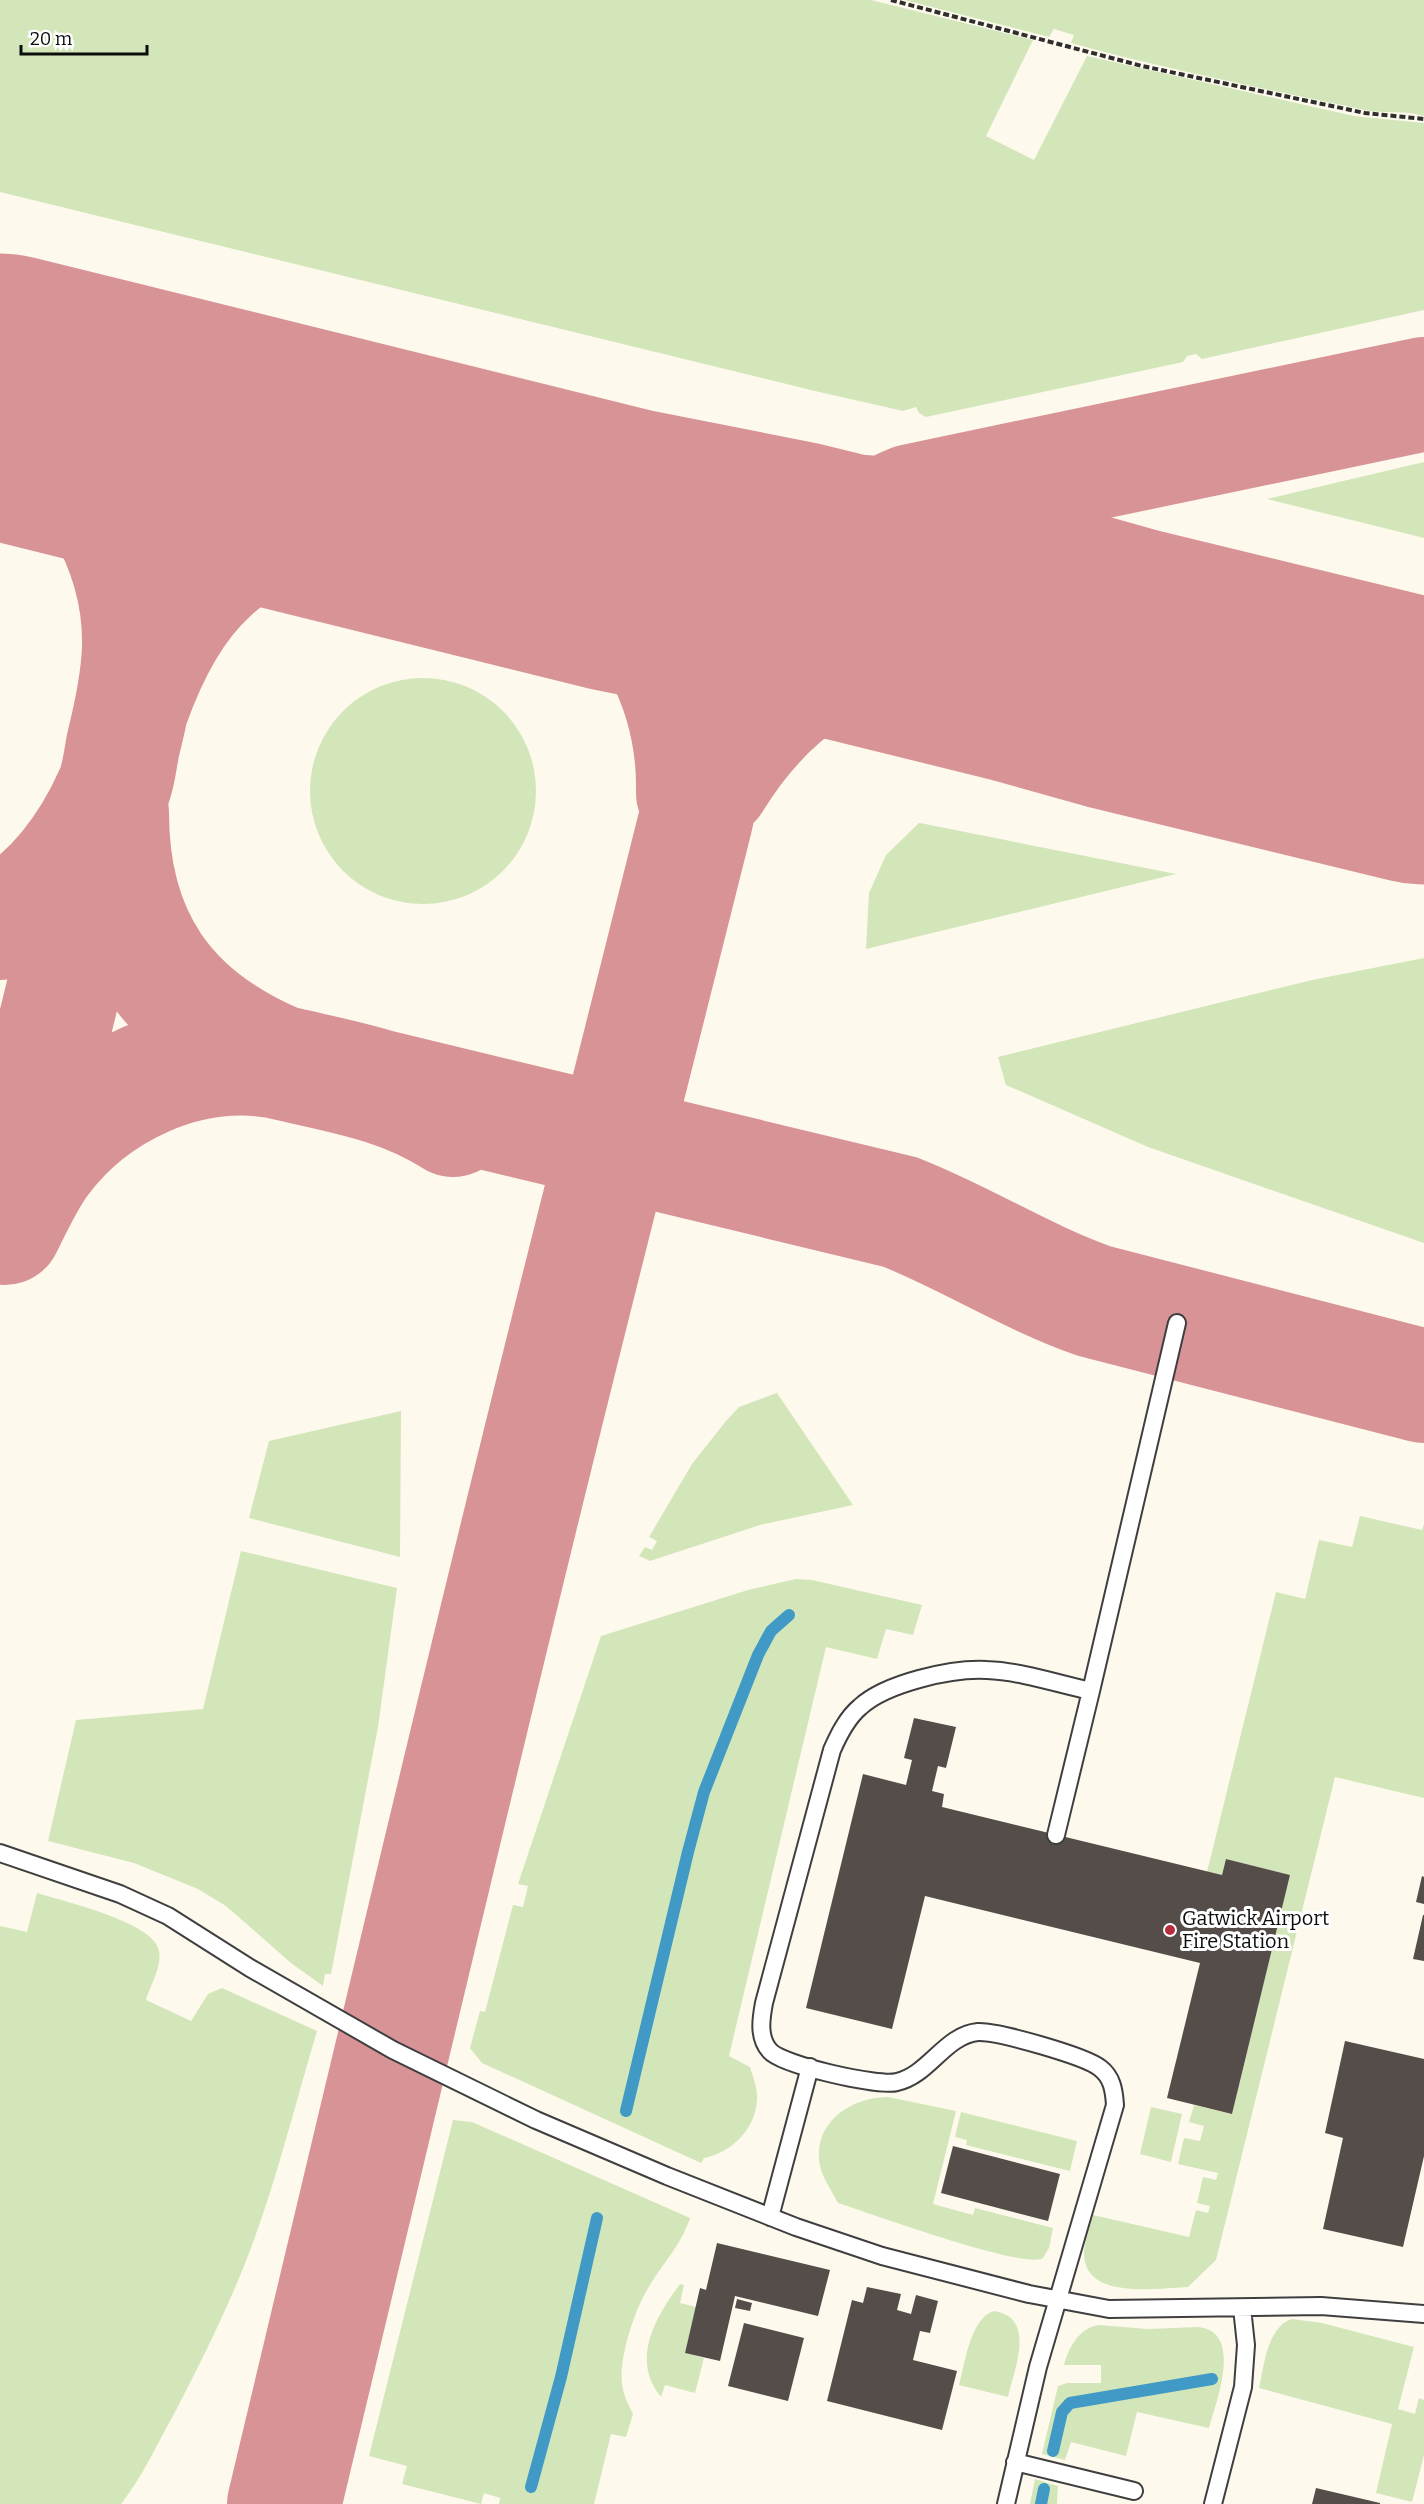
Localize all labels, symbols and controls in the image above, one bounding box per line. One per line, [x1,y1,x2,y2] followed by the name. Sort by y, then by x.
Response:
[21,18,147,56] scale bar
[30,28,72,50] text: 20 m
[1182,1906,1329,1953] place label: Gatwick Airport Fire Station
[1163,1923,1177,1937] marker: Gatwick Airport Fire Station

